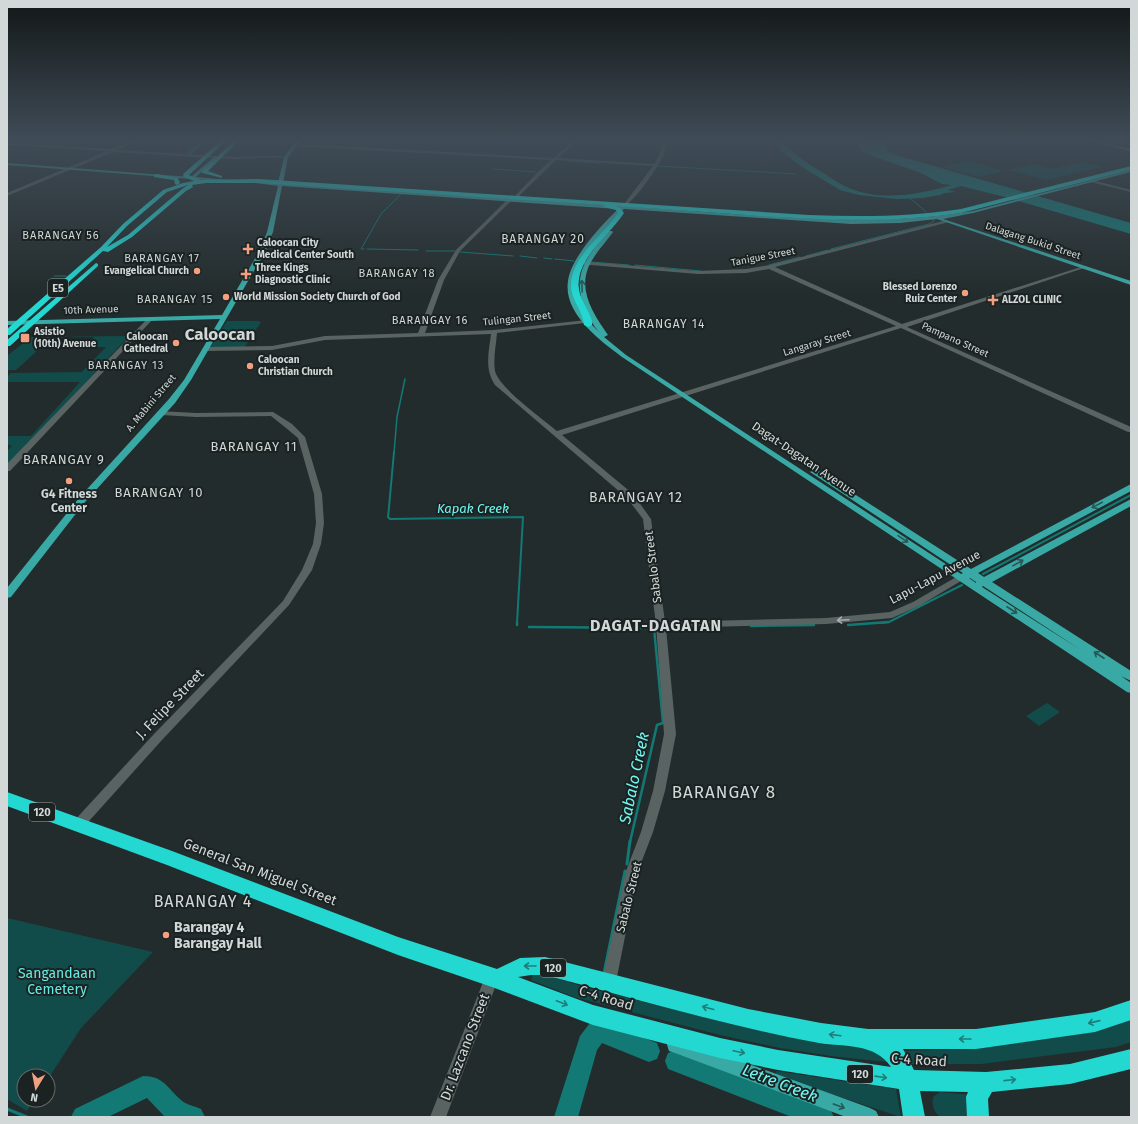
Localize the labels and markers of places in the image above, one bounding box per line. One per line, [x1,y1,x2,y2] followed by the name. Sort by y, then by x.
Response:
[257,237,354,261] place label: Caloocan City Medical Center South
[242,243,254,255] marker: Caloocan City Medical Center South
[255,262,331,286] place label: Three Kings Diagnostic Clinic
[104,265,189,277] place label: Evangelical Church
[192,266,202,276] marker: Evangelical Church
[240,268,252,280] marker: Three Kings Diagnostic Clinic
[883,281,958,305] place label: Blessed Lorenzo Ruiz Center
[960,288,970,298] marker: Blessed Lorenzo Ruiz Center
[234,291,400,303] place label: World Mission Society Church of God
[221,292,231,302] marker: World Mission Society Church of God
[987,294,999,306] marker: ALZOL CLINIC
[1001,294,1062,306] place label: ALZOL CLINIC
[33,326,97,350] place label: Asistio (10th) Avenue
[124,331,168,355] place label: Caloocan Cathedral
[19,332,31,344] marker: Asistio (10th) Avenue
[171,338,181,348] marker: Caloocan Cathedral
[258,354,333,378] place label: Caloocan Christian Church
[245,361,255,371] marker: Caloocan Christian Church
[64,476,74,486] marker: G4 Fitness Center
[41,487,97,515] place label: G4 Fitness Center
[174,919,263,952] place label: Barangay 4 Barangay Hall
[161,930,171,940] marker: Barangay 4 Barangay Hall

